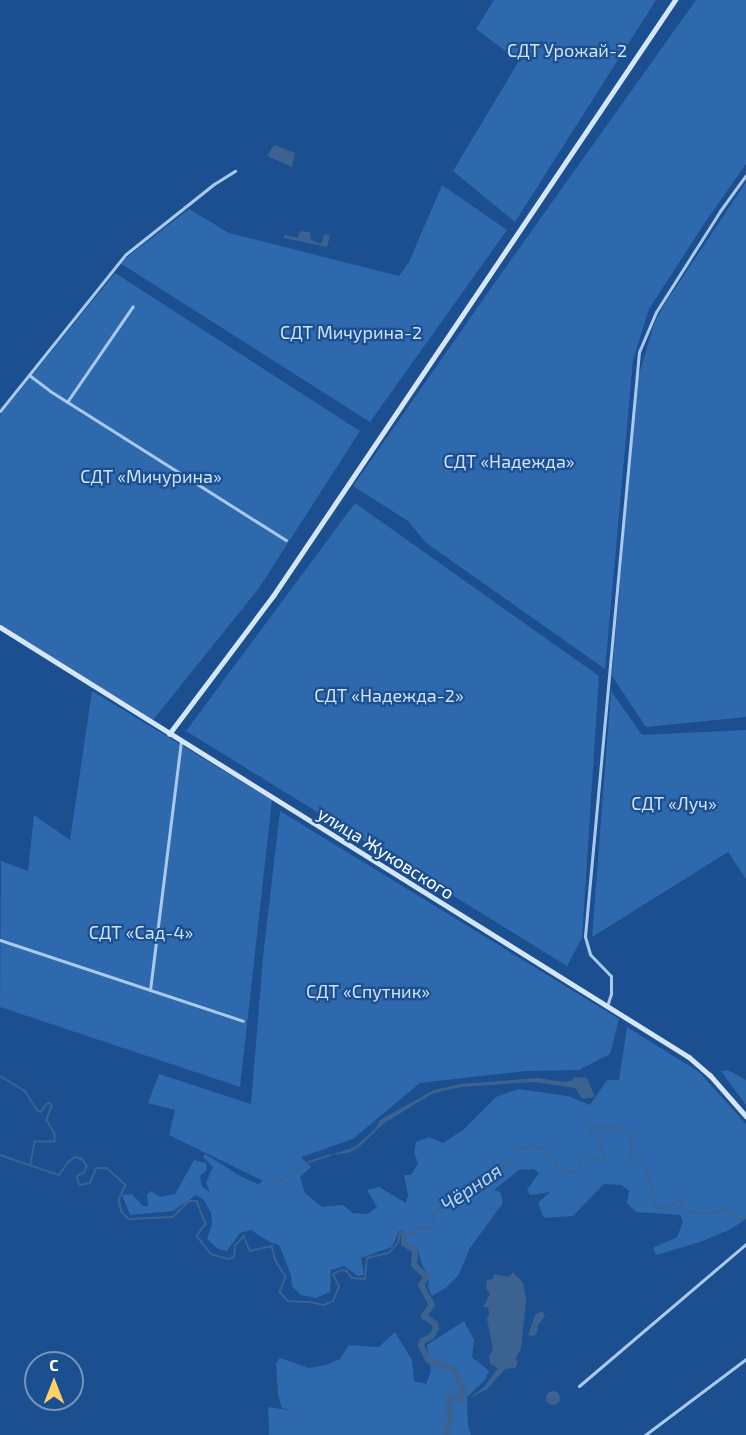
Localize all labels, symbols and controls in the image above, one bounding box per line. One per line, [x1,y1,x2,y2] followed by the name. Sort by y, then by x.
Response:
[507,39,627,61] park label: СДТ Урожай-2
[280,321,422,343] park label: СДТ Мичурина-2
[443,450,575,472] park label: СДТ «Надежда»
[80,465,222,487] park label: СДТ «Мичурина»
[314,684,464,706] park label: СДТ «Надежда-2»
[631,792,717,814] park label: СДТ «Луч»
[314,802,458,904] street label: улица Жуковского
[89,921,193,943] park label: СДТ «Сад-4»
[306,980,430,1002] park label: СДТ «Спутник»
[436,1158,506,1216] water label: Чёрная
[24,1351,84,1411] north arrow
[49,1355,59,1374] text: С

